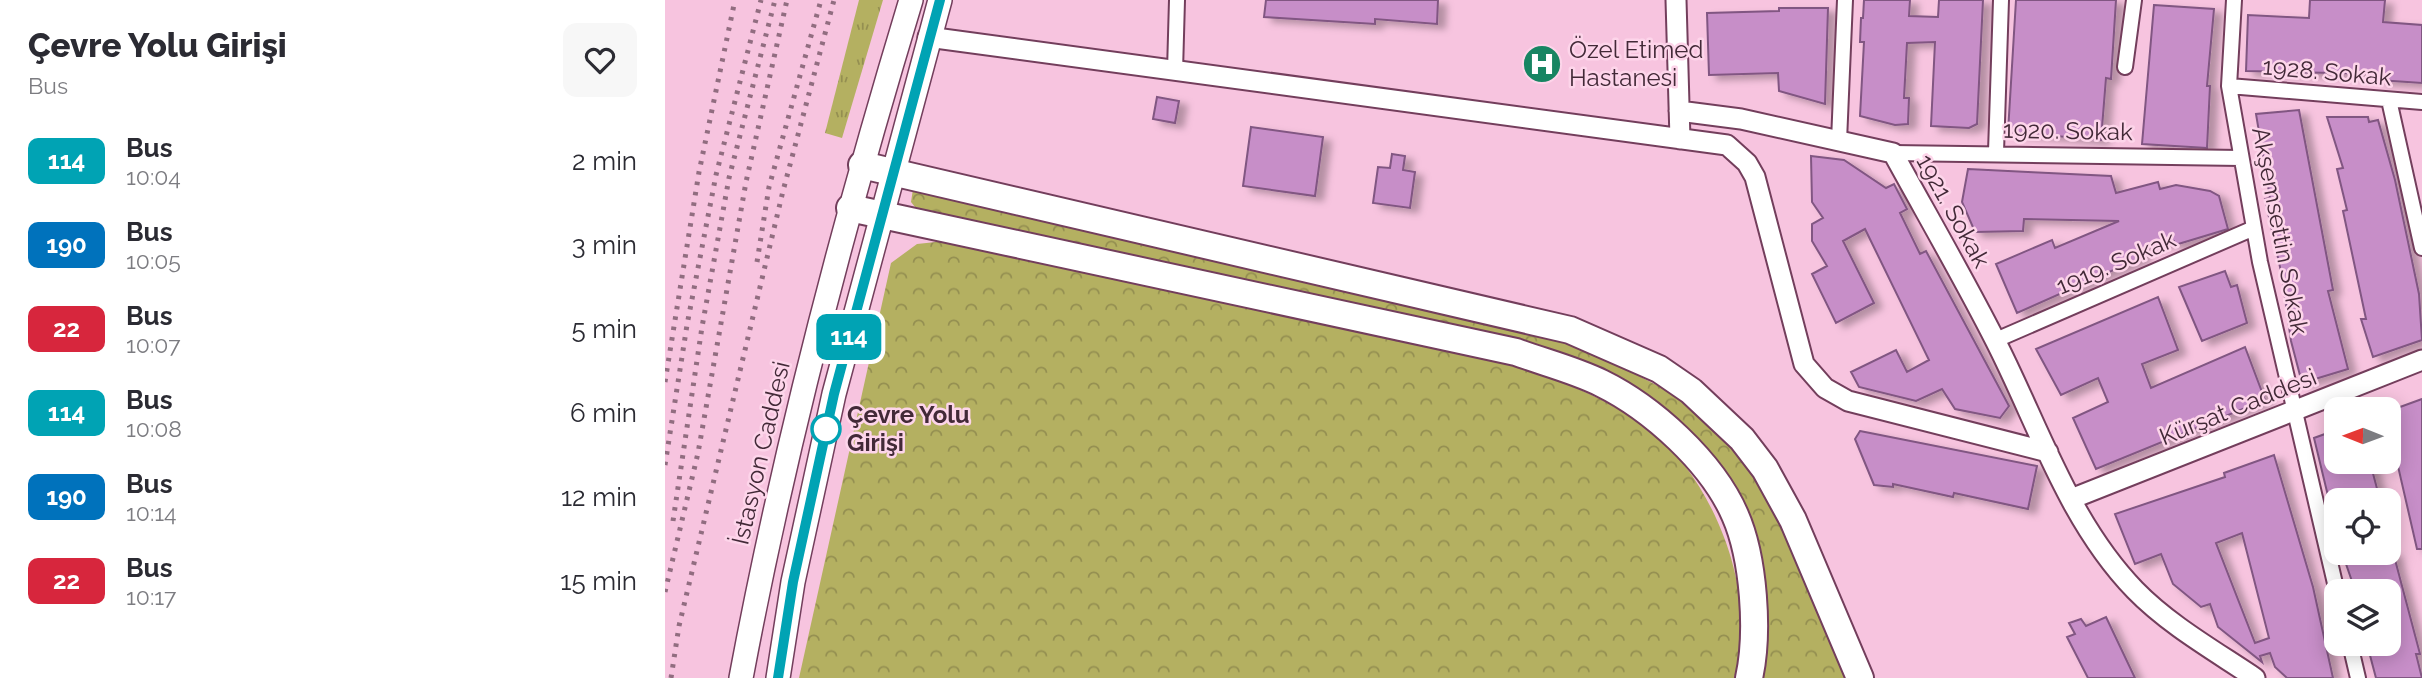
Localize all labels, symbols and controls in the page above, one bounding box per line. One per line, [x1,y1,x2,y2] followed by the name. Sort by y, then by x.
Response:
[563,23,637,97] button: heart
[28,26,287,65] text: Çevre Yolu Girişi
[1569,35,1703,92] place label: Özel Etimed Hastanesi
[1521,43,1563,85] hospital icon: Özel Etimed Hastanesi
[2262,51,2393,92] street label: 1928. Sokak
[28,72,68,99] text: Bus
[2003,115,2133,146] street label: 1920. Sokak
[2246,125,2315,337] street label: Akşemsettin Sokak
[126,133,173,163] text: Bus
[48,146,85,175] text: 114
[572,146,637,176] text: 2 min
[1910,149,1997,273] street label: 1921. Sokak
[126,163,181,190] text: 10:04
[126,217,173,247] text: Bus
[2052,224,2180,301] street label: 1919. Sokak
[46,230,87,259] text: 190
[572,230,637,260] text: 3 min
[126,247,181,274] text: 10:05
[126,301,173,331] text: Bus
[53,314,80,343] text: 22
[571,314,637,344] text: 5 min
[809,314,889,360] line badge: 114
[830,322,868,351] text: 114
[126,331,180,358] text: 10:07
[725,358,796,547] street label: İstasyon Caddesi
[2155,362,2321,451] street label: Kürşat Caddesi
[126,385,173,415] text: Bus
[2324,397,2401,474] north arrow
[2324,397,2401,656] map controls
[48,398,85,427] text: 114
[570,398,637,428] text: 6 min
[847,400,970,457] place label: Çevre Yolu Girişi
[811,414,841,444] marker: Çevre Yolu Girişi
[126,415,182,442] text: 10:08
[126,469,173,499] text: Bus
[46,482,87,511] text: 190
[561,482,637,512] text: 12 min
[2324,488,2401,565] button: locate
[126,499,177,526] text: 10:14
[126,553,173,583] text: Bus
[53,566,80,595] text: 22
[560,566,637,596] text: 15 min
[2324,579,2401,656] button: layers
[126,583,176,610] text: 10:17

